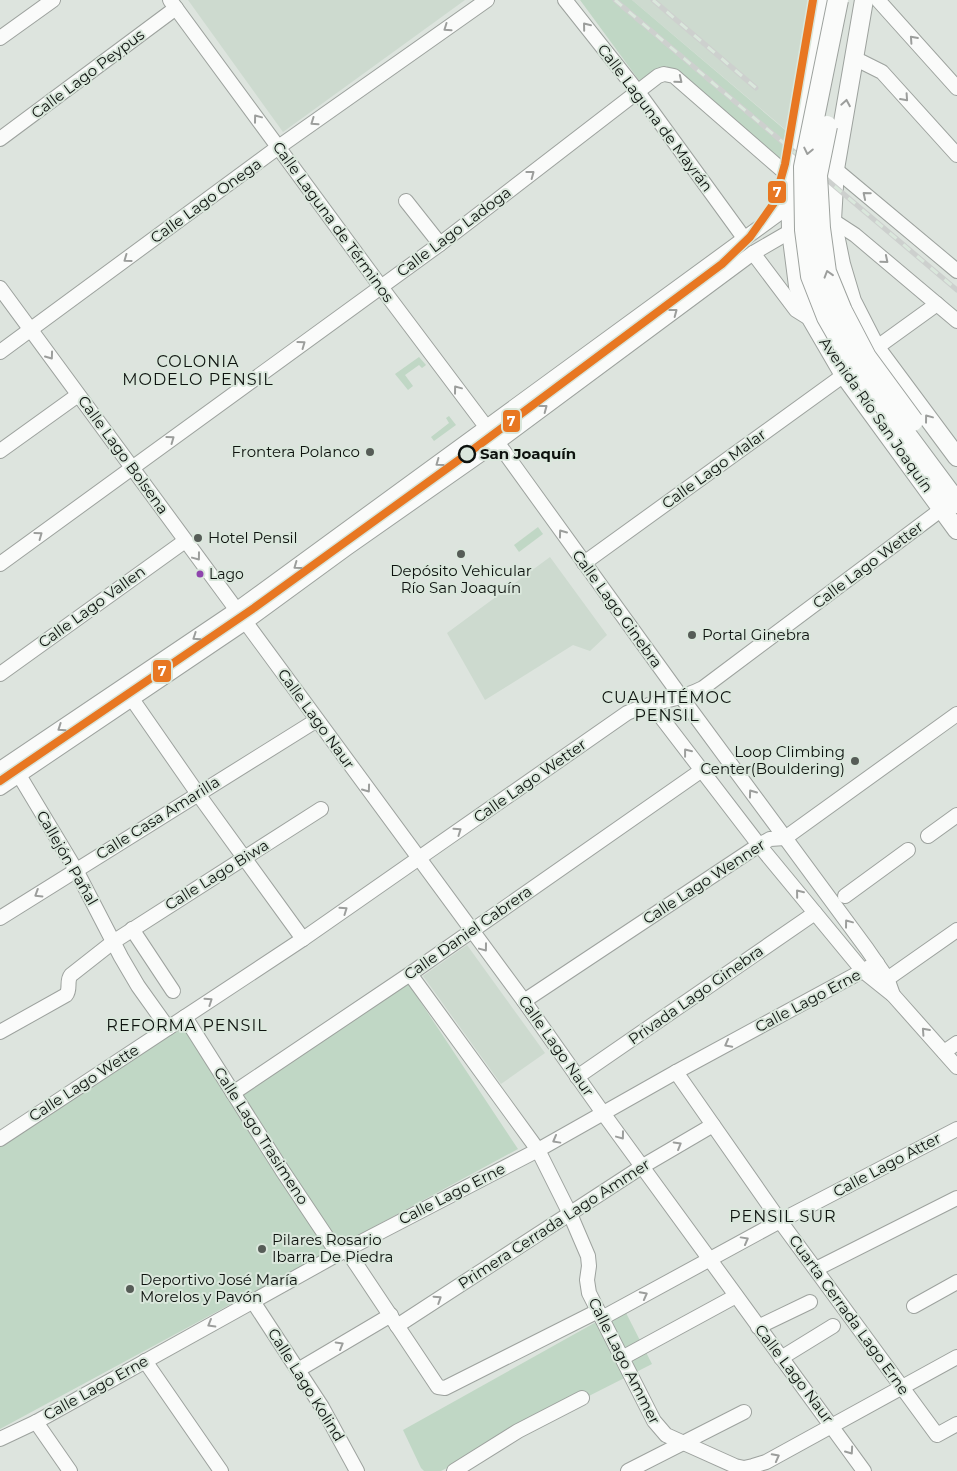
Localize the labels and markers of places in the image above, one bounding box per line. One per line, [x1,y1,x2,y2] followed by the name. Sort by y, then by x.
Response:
[232,442,360,461] place label: Frontera Polanco
[480,444,576,463] place label: San Joaquín
[458,445,476,463] marker: San Joaquín
[364,446,376,458] marker: Frontera Polanco
[208,528,298,547] place label: Hotel Pensil
[192,532,204,544] marker: Hotel Pensil
[455,548,467,560] marker: Depósito Vehicular Río San Joaquín
[390,561,532,597] place label: Depósito Vehicular Río San Joaquín
[209,565,244,583] place label: Lago
[195,569,205,579] marker: Lago
[702,625,810,644] place label: Portal Ginebra
[686,629,698,641] marker: Portal Ginebra
[701,742,845,778] place label: Loop Climbing Center(Bouldering)
[849,755,861,767] marker: Loop Climbing Center(Bouldering)
[272,1230,393,1266] place label: Pilares Rosario Ibarra De Piedra
[256,1243,268,1255] marker: Pilares Rosario Ibarra De Piedra
[140,1270,298,1306] place label: Deportivo José María Morelos y Pavón
[124,1283,136,1295] marker: Deportivo José María Morelos y Pavón

